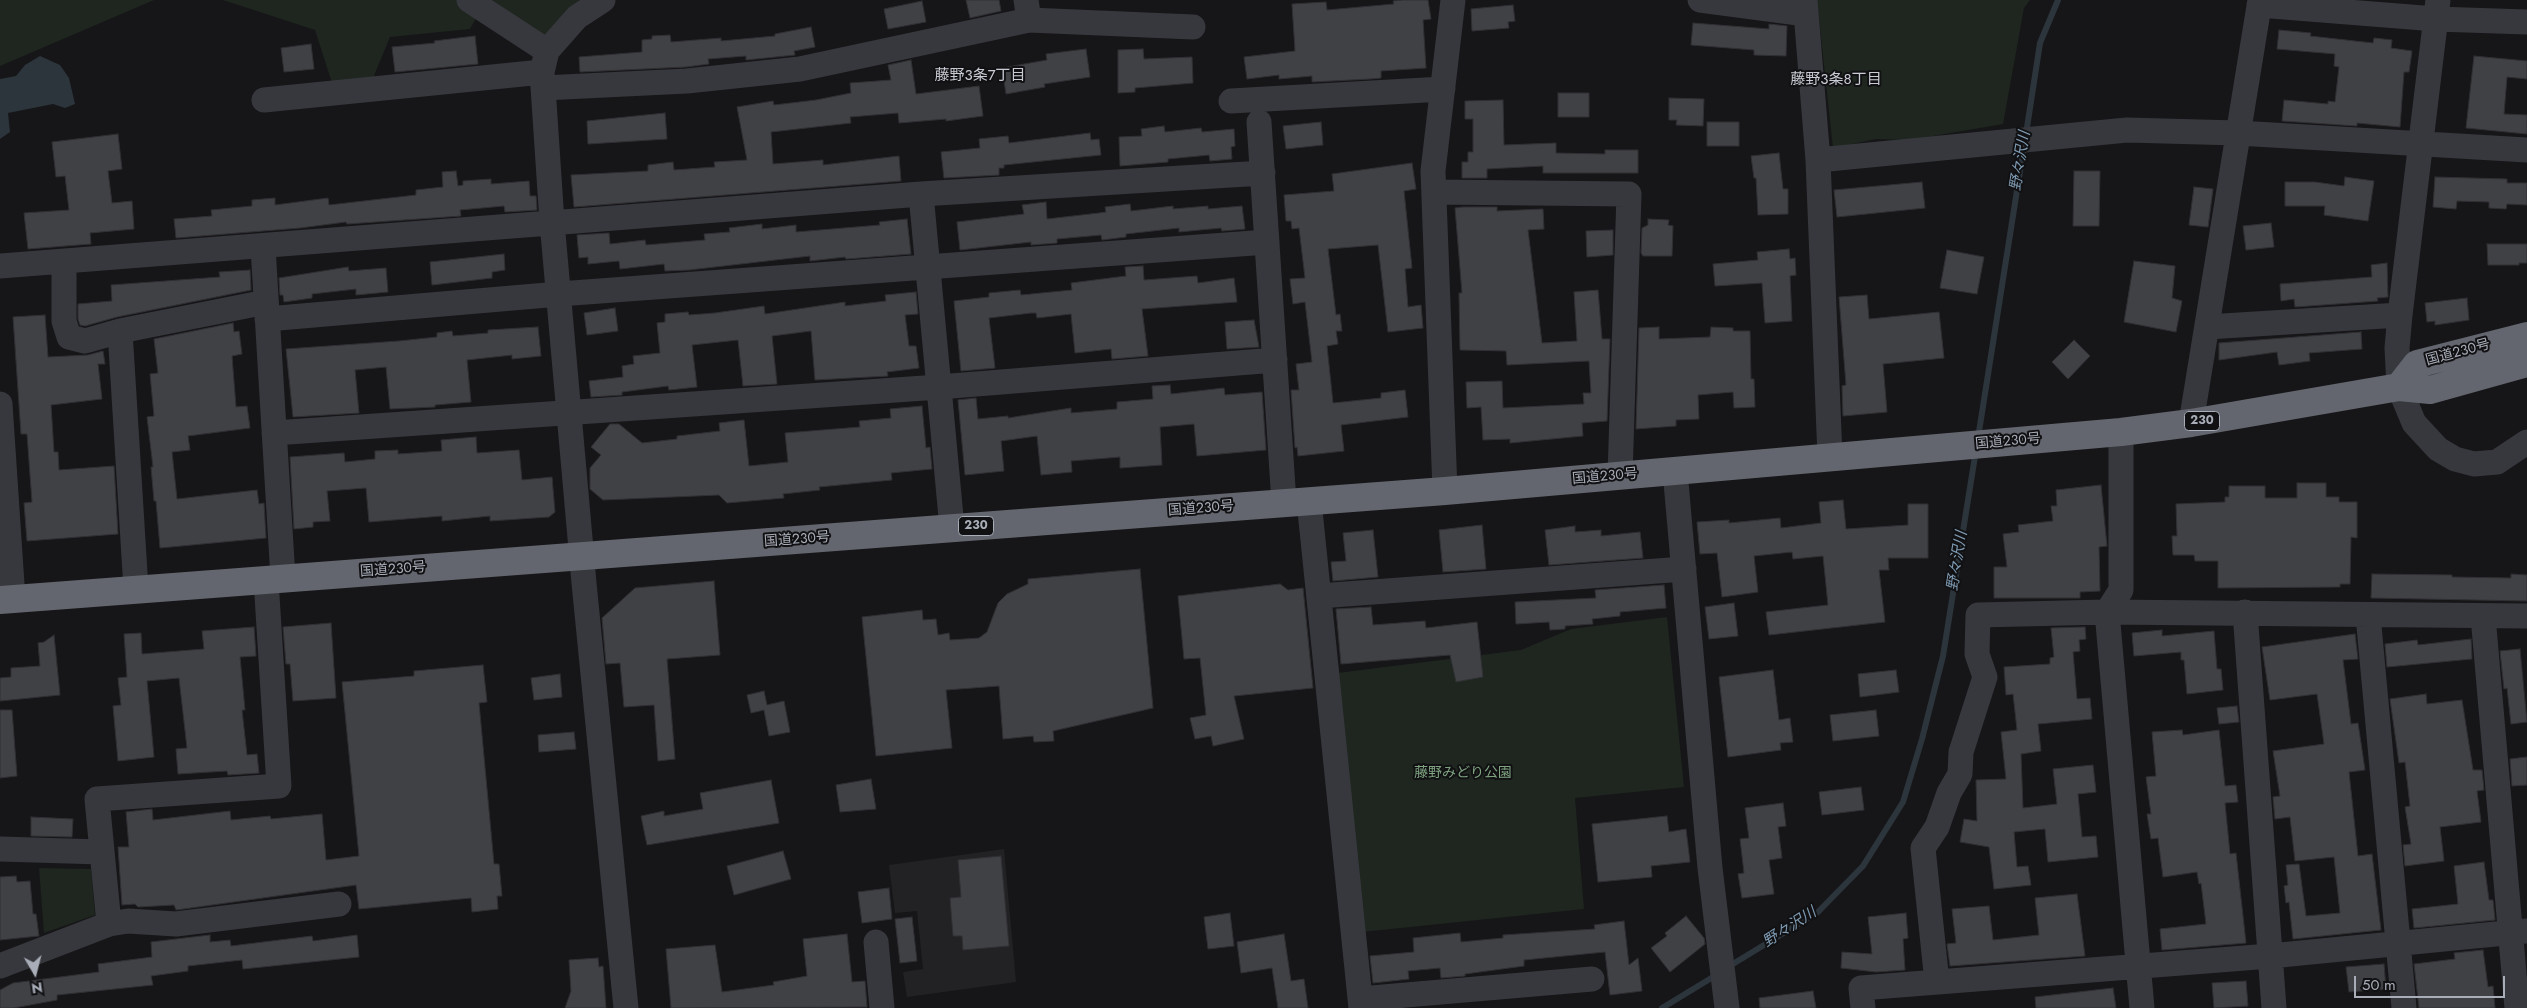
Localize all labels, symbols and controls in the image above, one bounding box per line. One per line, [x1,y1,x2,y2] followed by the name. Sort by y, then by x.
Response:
[934,67,1026,85] district label: 藤野3条7丁目
[1790,71,1882,89] district label: 藤野3条8丁目
[2007,130,2035,192] water label: 野々沢川
[2424,336,2492,370] street label: 国道230号
[2184,412,2220,431] road number: 230
[1974,431,2042,453] street label: 国道230号
[1571,466,1639,488] street label: 国道230号
[1167,498,1235,520] street label: 国道230号
[958,516,994,536] road number: 230
[763,529,831,551] street label: 国道230号
[1944,530,1972,592] water label: 野々沢川
[359,559,427,581] street label: 国道230号
[1414,766,1512,782] park label: 藤野みどり公園
[1760,904,1820,952] water label: 野々沢川
[10,948,60,998] north arrow
[2357,966,2508,998] scale bar
[2362,974,2396,996] text: 50 m
[30,977,44,999] text: N

